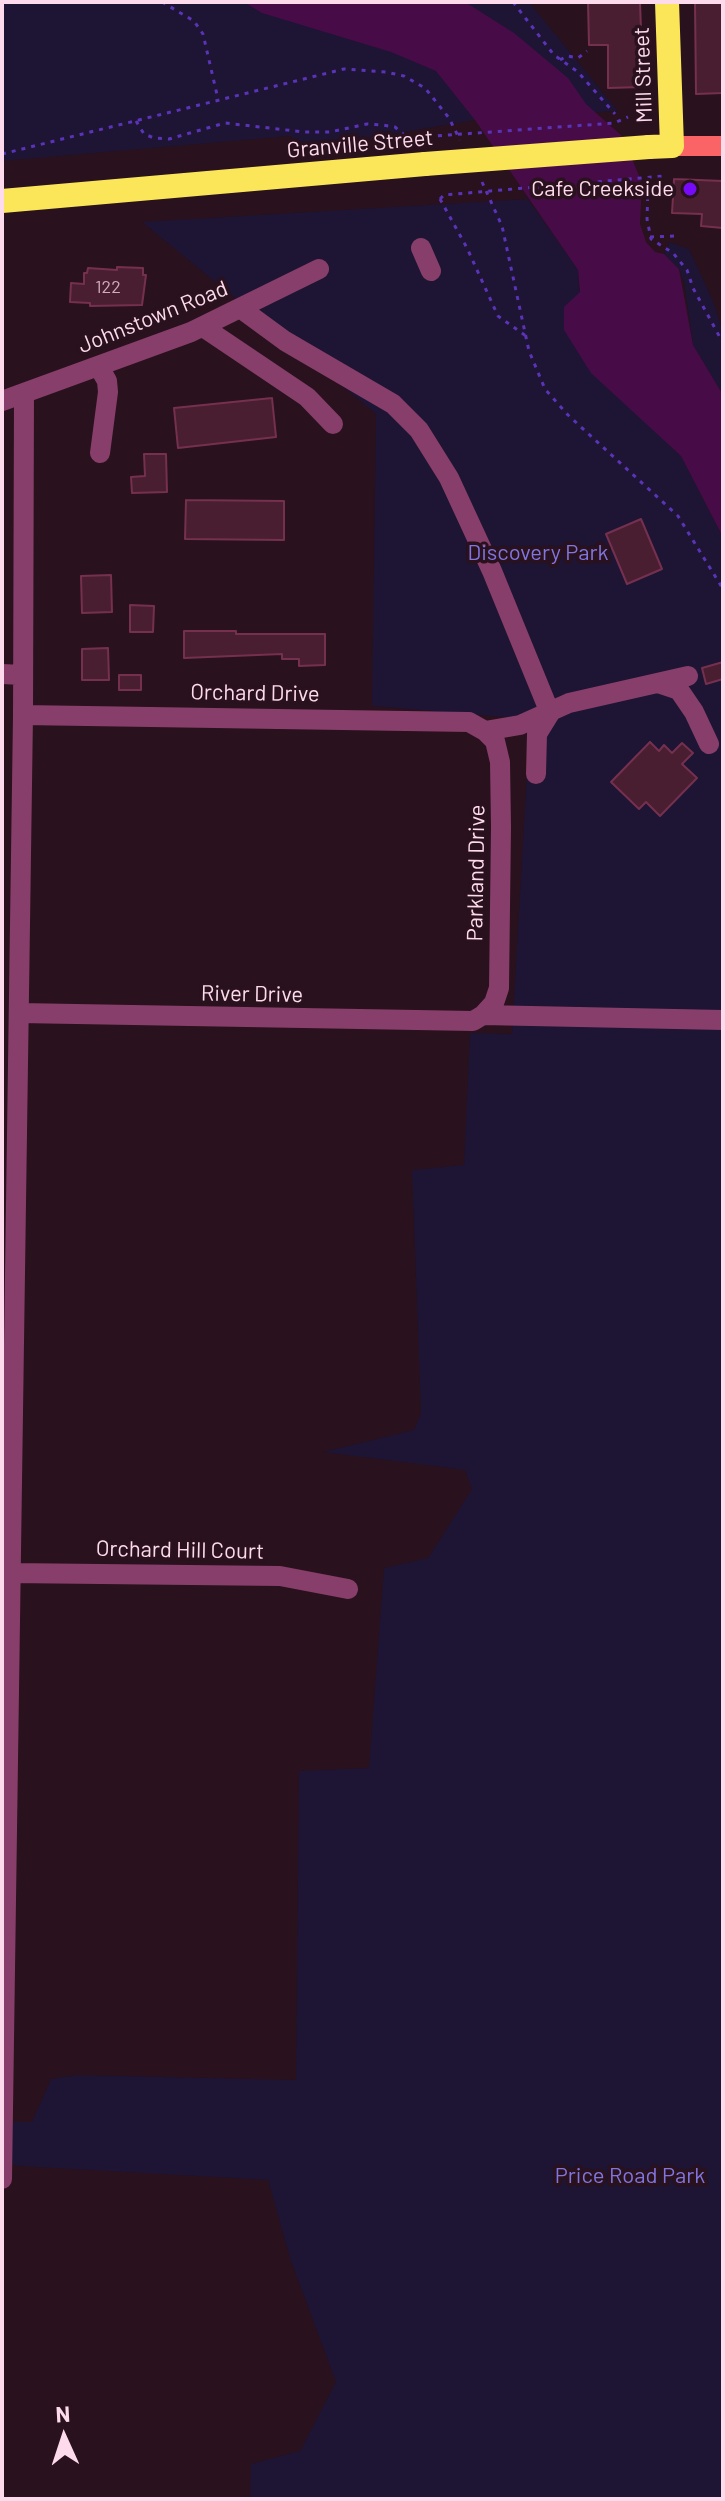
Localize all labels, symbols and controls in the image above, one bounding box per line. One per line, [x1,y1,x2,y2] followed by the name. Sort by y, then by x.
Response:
[628,27,658,123] street label: Mill Street
[286,124,434,164] street label: Granville Street
[531,176,674,202] place label: Cafe Creekside
[681,180,699,198] marker: Cafe Creekside
[74,275,232,359] street label: Johnstown Road
[95,276,121,298] house number: 122
[468,540,608,566] park label: Discovery Park
[190,679,320,707] street label: Orchard Drive
[462,804,490,942] street label: Parkland Drive
[201,980,303,1008] street label: River Drive
[96,1535,264,1565] street label: Orchard Hill Court
[555,2163,705,2189] park label: Price Road Park
[24,2397,104,2477] north arrow
[55,2400,71,2426] text: N

